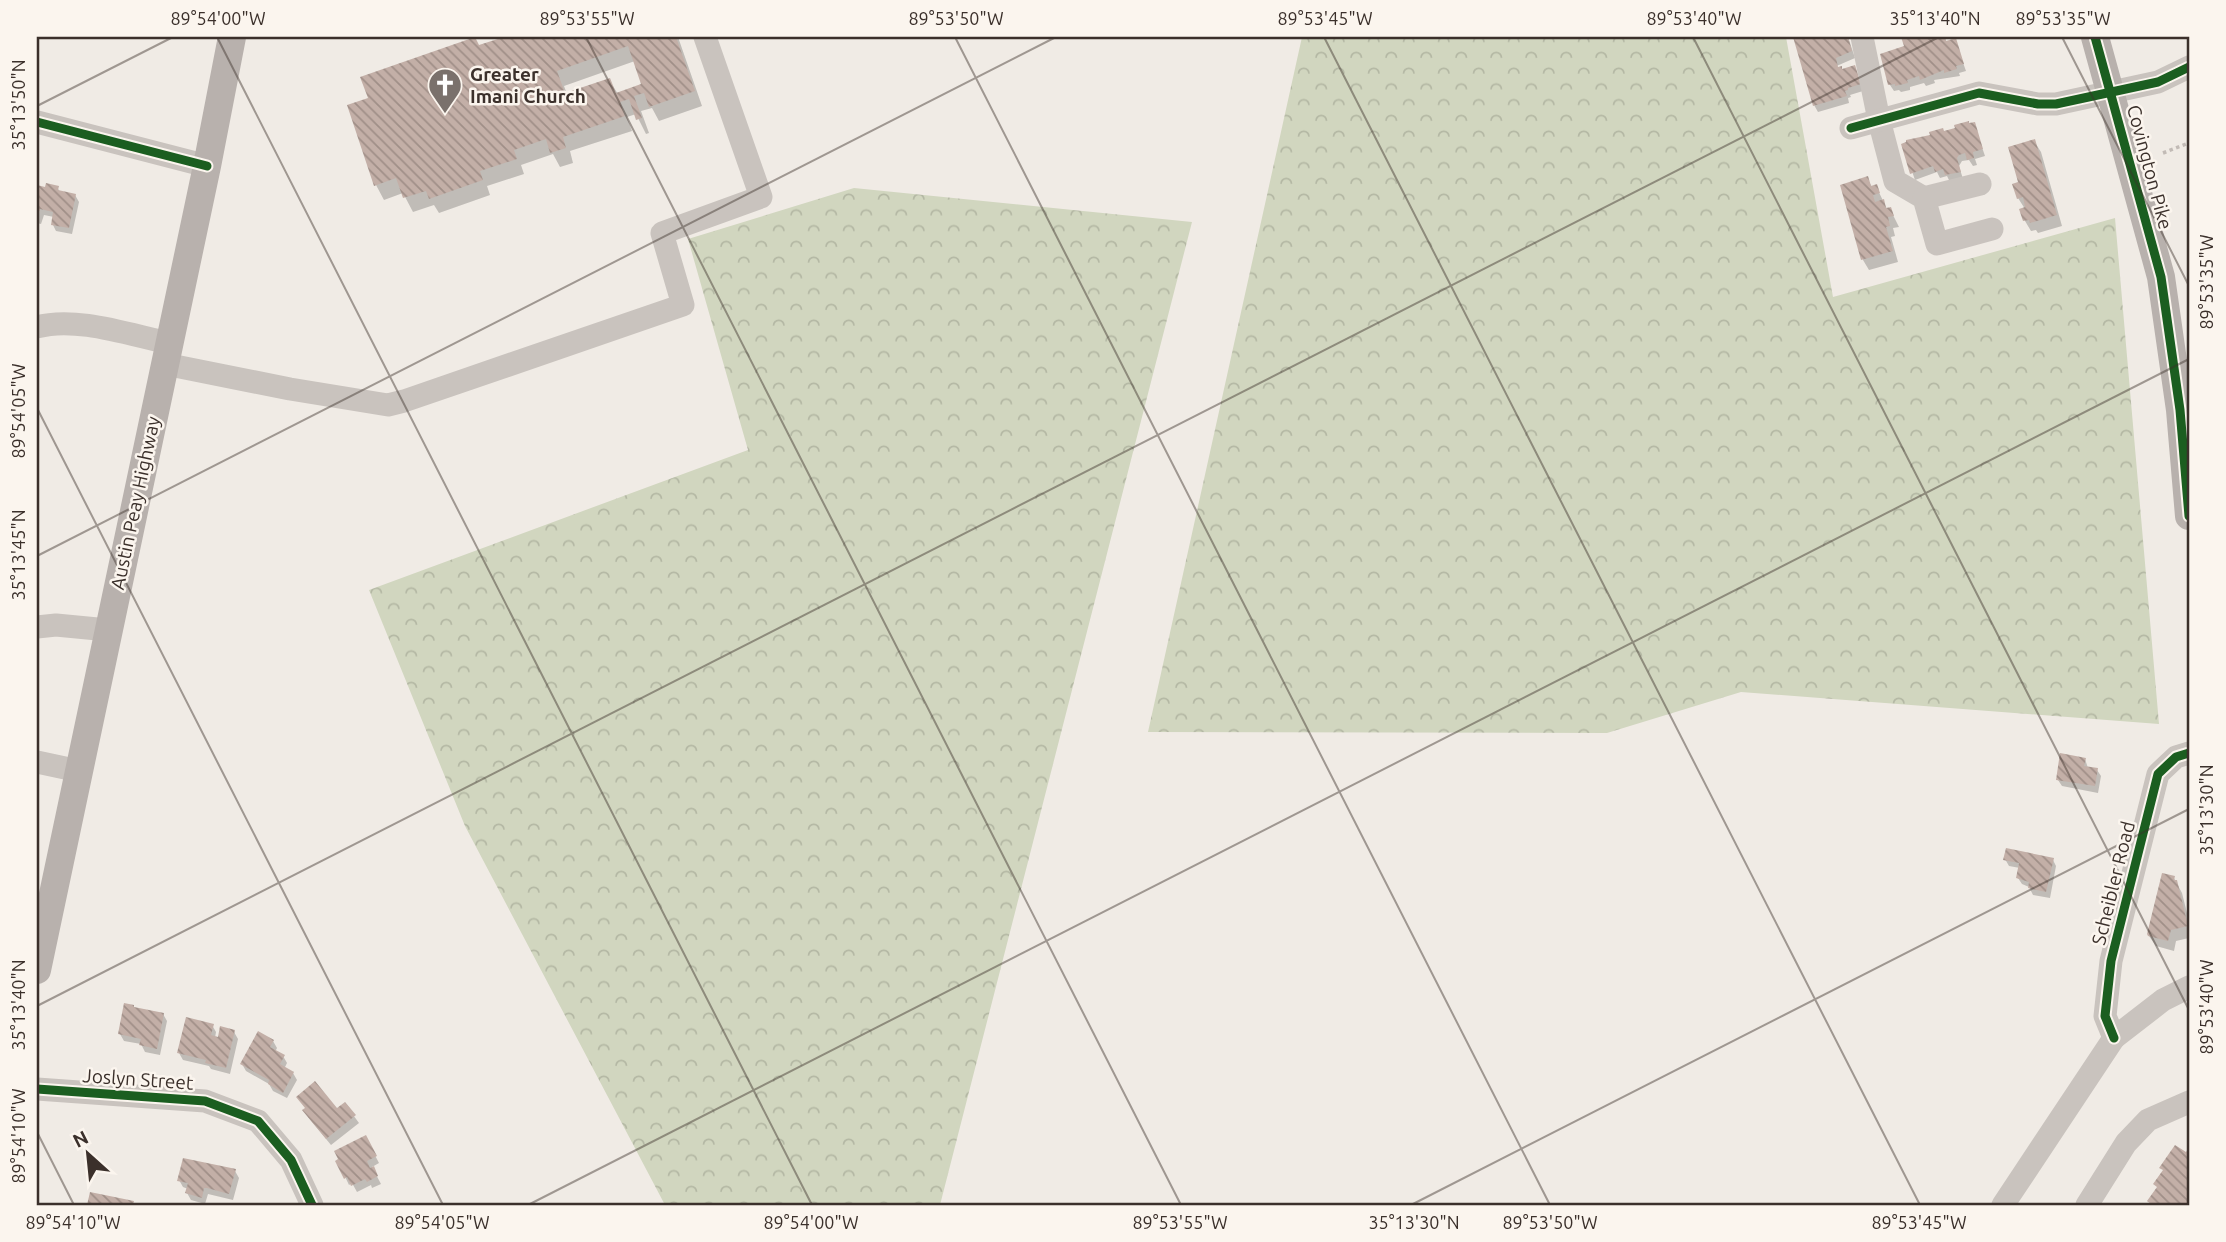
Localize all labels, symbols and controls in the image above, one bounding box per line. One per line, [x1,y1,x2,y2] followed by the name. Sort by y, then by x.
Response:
[170,8,266,28] text: 89°54'00"W
[539,8,635,28] text: 89°53'55"W
[908,8,1004,28] text: 89°53'50"W
[1277,8,1373,28] text: 89°53'45"W
[1646,8,1742,28] text: 89°53'40"W
[1889,8,1981,28] text: 35°13'40"N
[2015,8,2111,28] text: 89°53'35"W
[8,59,28,151] text: 35°13'50"N
[470,63,586,107] place label: Greater Imani Church
[426,66,464,115] church icon: Greater Imani Church
[2123,102,2177,232] street label: Covington Pike
[2196,234,2216,330] text: 89°53'35"W
[8,363,28,459] text: 89°54'05"W
[106,414,164,592] street label: Austin Peay Highway
[8,509,28,601] text: 35°13'45"N
[2196,764,2216,856] text: 35°13'30"N
[2087,819,2139,947] street label: Scheibler Road
[8,959,28,1051] text: 35°13'40"N
[2196,959,2216,1055] text: 89°53'40"W
[82,1064,195,1094] street label: Joslyn Street
[8,1088,28,1184] text: 89°54'10"W
[52,1120,122,1190] north arrow
[69,1126,92,1152] text: N
[25,1212,121,1232] text: 89°54'10"W
[394,1212,490,1232] text: 89°54'05"W
[763,1212,859,1232] text: 89°54'00"W
[1132,1212,1228,1232] text: 89°53'55"W
[1368,1212,1460,1232] text: 35°13'30"N
[1502,1212,1598,1232] text: 89°53'50"W
[1871,1212,1967,1232] text: 89°53'45"W

